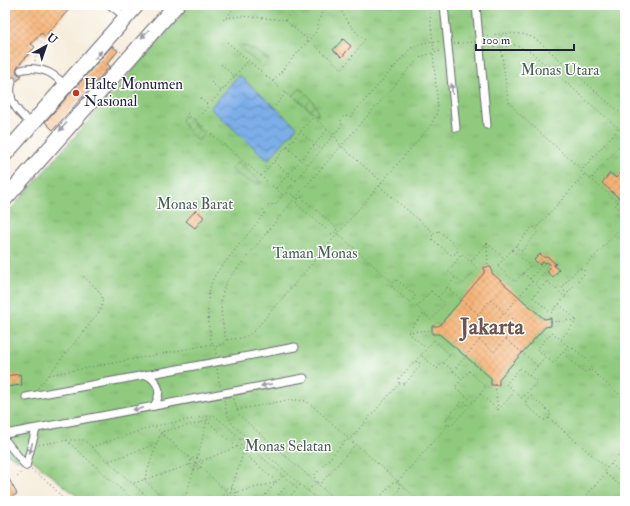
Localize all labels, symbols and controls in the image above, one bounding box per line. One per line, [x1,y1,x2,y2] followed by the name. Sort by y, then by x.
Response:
[26,26,66,66] north arrow
[476,26,574,52] scale bar
[140,29,150,39] one-way arrow
[44,31,60,47] text: U
[482,33,511,48] text: 100 m
[93,50,102,59] one-way arrow
[521,61,600,80] park label: Monas Utara
[84,75,183,111] place label: Halte Monumen Nasional
[449,83,455,95] one-way arrow
[71,88,81,98] marker: Halte Monumen Nasional
[58,122,67,132] one-way arrow
[157,195,233,214] park label: Monas Barat
[273,244,357,263] park label: Taman Monas
[459,312,526,342] district label: Jakarta
[260,382,272,388] one-way arrow
[132,406,144,412] one-way arrow
[244,437,332,456] park label: Monas Selatan
[27,441,33,454] one-way arrow

